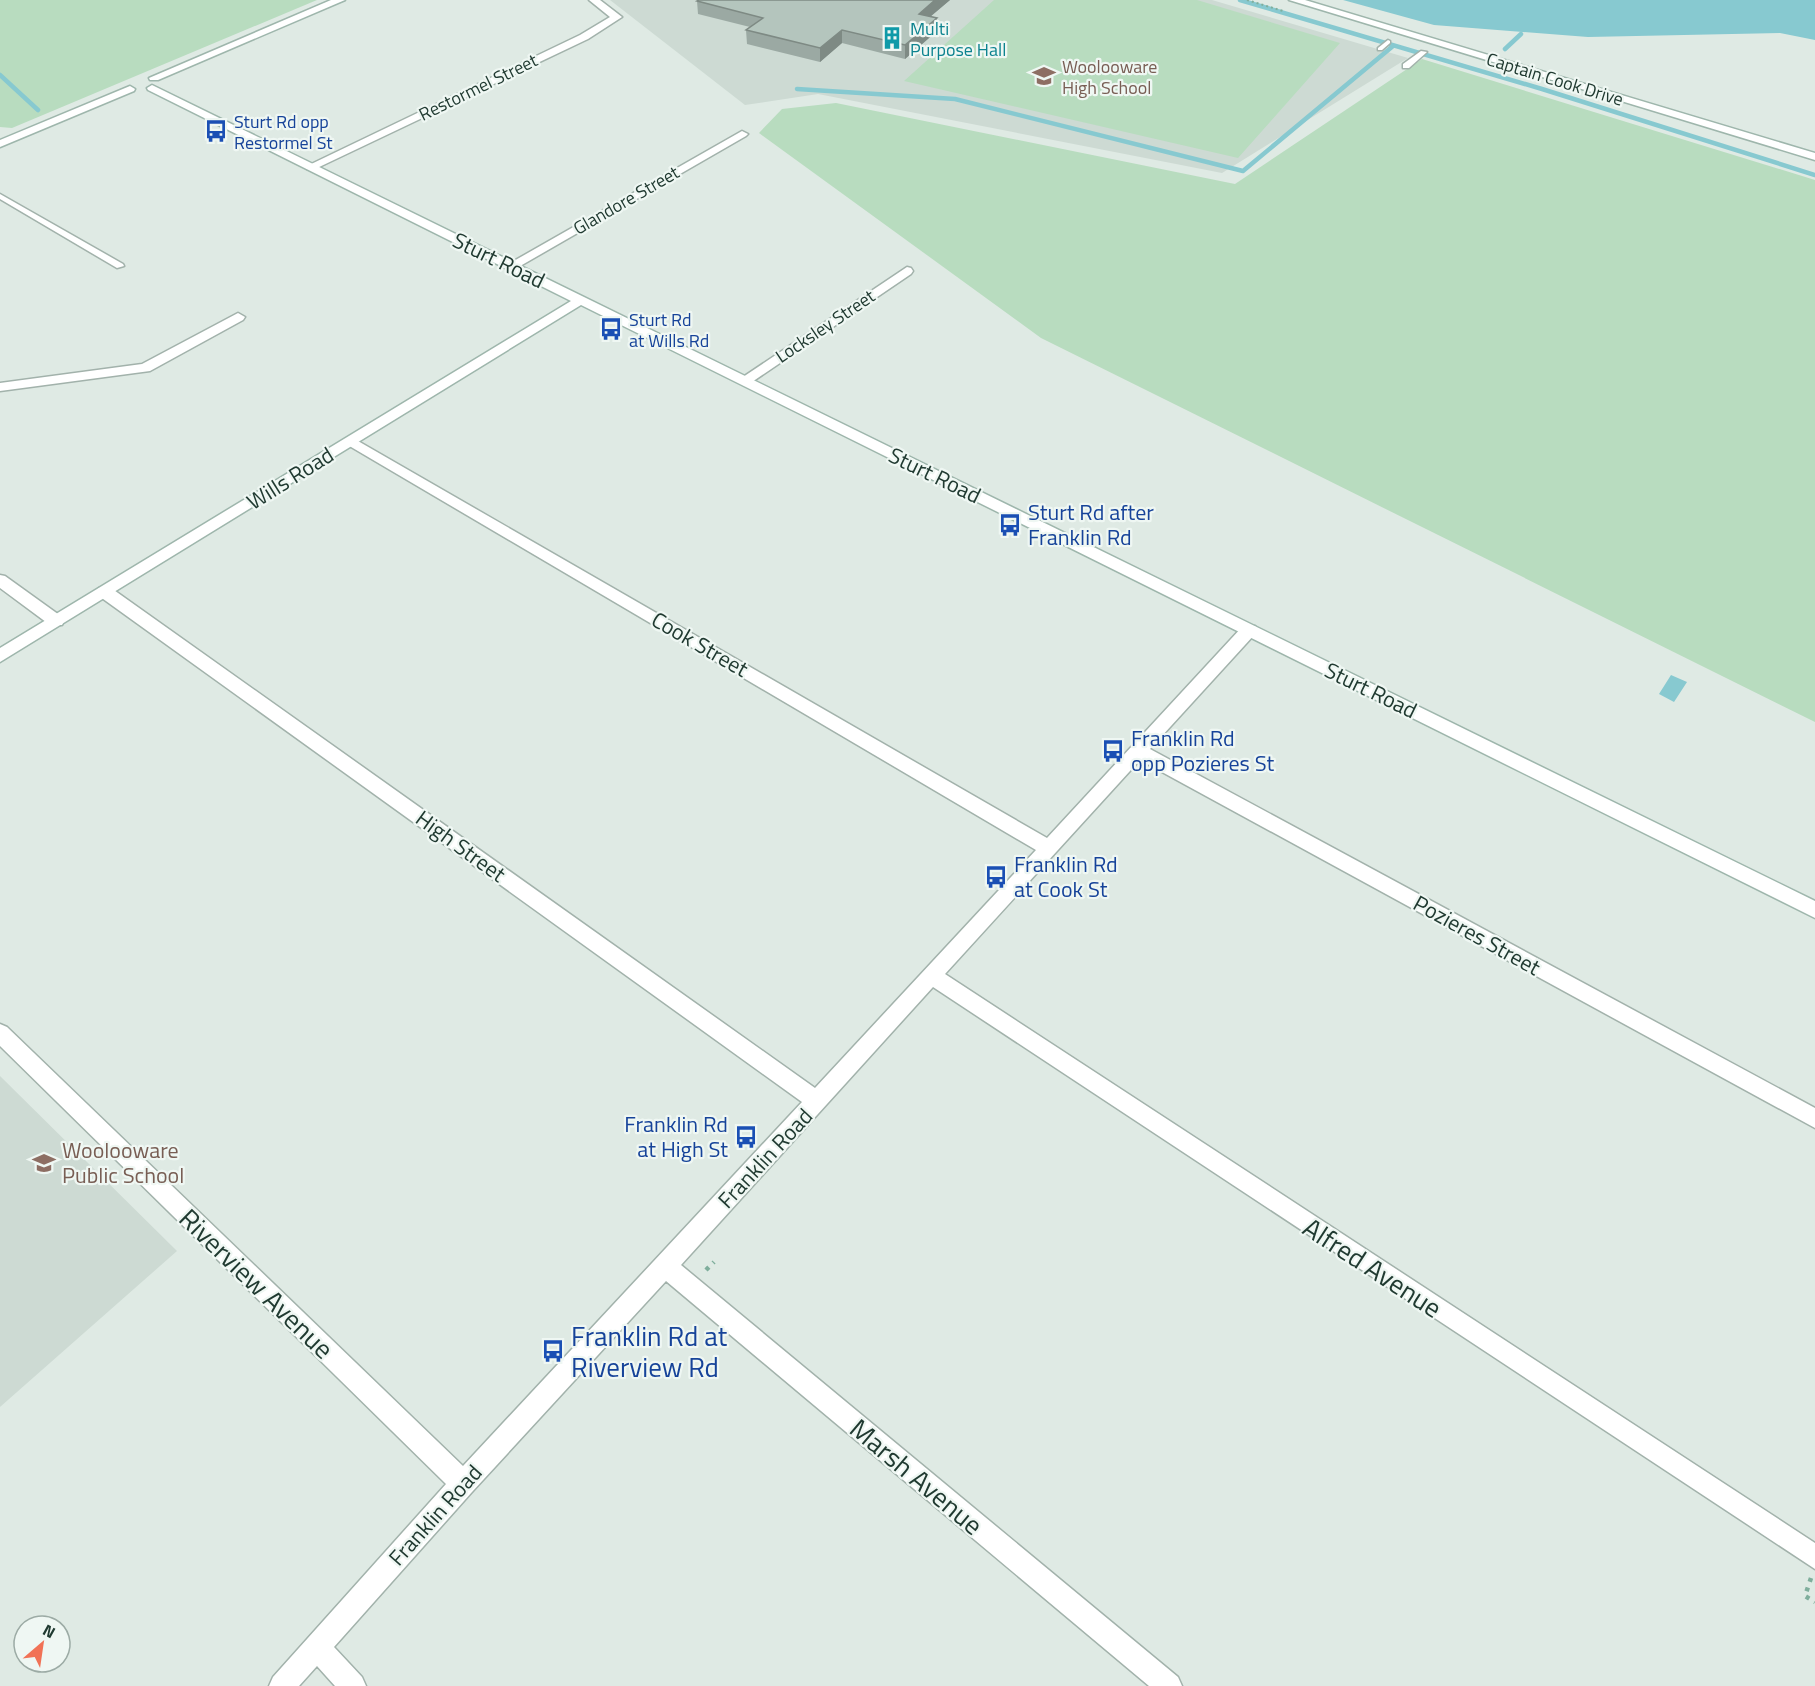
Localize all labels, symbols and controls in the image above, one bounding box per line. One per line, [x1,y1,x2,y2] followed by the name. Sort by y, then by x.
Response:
[910,15,1006,63] place label: Multi Purpose Hall
[879,25,905,51] building icon: Multi Purpose Hall
[1483,45,1627,113] street label: Captain Cook Drive
[414,46,543,127] street label: Restormel Street
[1062,53,1157,101] place label: Woolooware High School
[1031,63,1057,89] school or university icon: Woolooware High School
[234,108,333,156] place label: Sturt Rd opp Restormel St
[203,118,229,144] bus stop icon: Sturt Rd opp Restormel St
[568,158,685,241] street label: Glandore Street
[447,223,551,297] street label: Sturt Road
[770,282,881,369] street label: Locksley Street
[629,306,709,354] place label: Sturt Rd at Wills Rd
[598,316,624,342] bus stop icon: Sturt Rd at Wills Rd
[240,438,340,518] street label: Wills Road
[883,438,987,512] street label: Sturt Road
[1028,495,1154,554] place label: Sturt Rd after Franklin Rd
[997,512,1023,538] bus stop icon: Sturt Rd after Franklin Rd
[645,603,755,686] street label: Cook Street
[1319,653,1423,727] street label: Sturt Road
[1131,721,1274,780] place label: Franklin Rd opp Pozieres St
[1100,738,1126,764] bus stop icon: Franklin Rd opp Pozieres St
[409,802,513,891] street label: High Street
[1014,847,1118,906] place label: Franklin Rd at Cook St
[983,864,1009,890] bus stop icon: Franklin Rd at Cook St
[1407,886,1547,984] street label: Pozieres Street
[710,1100,820,1216] street label: Franklin Road
[624,1107,728,1166] place label: Franklin Rd at High St
[733,1124,759,1150] bus stop icon: Franklin Rd at High St
[62,1133,184,1192] place label: Woolooware Public School
[31,1150,57,1176] school or university icon: Woolooware Public School
[170,1198,344,1368] street label: Riverview Avenue
[1295,1207,1451,1327] street label: Alfred Avenue
[571,1315,728,1387] place label: Franklin Rd at Riverview Rd
[540,1338,566,1364] bus stop icon: Franklin Rd at Riverview Rd
[841,1408,993,1544] street label: Marsh Avenue
[380,1457,490,1573] street label: Franklin Road
[12,1614,72,1674] north arrow
[39,1618,60,1644] text: N

